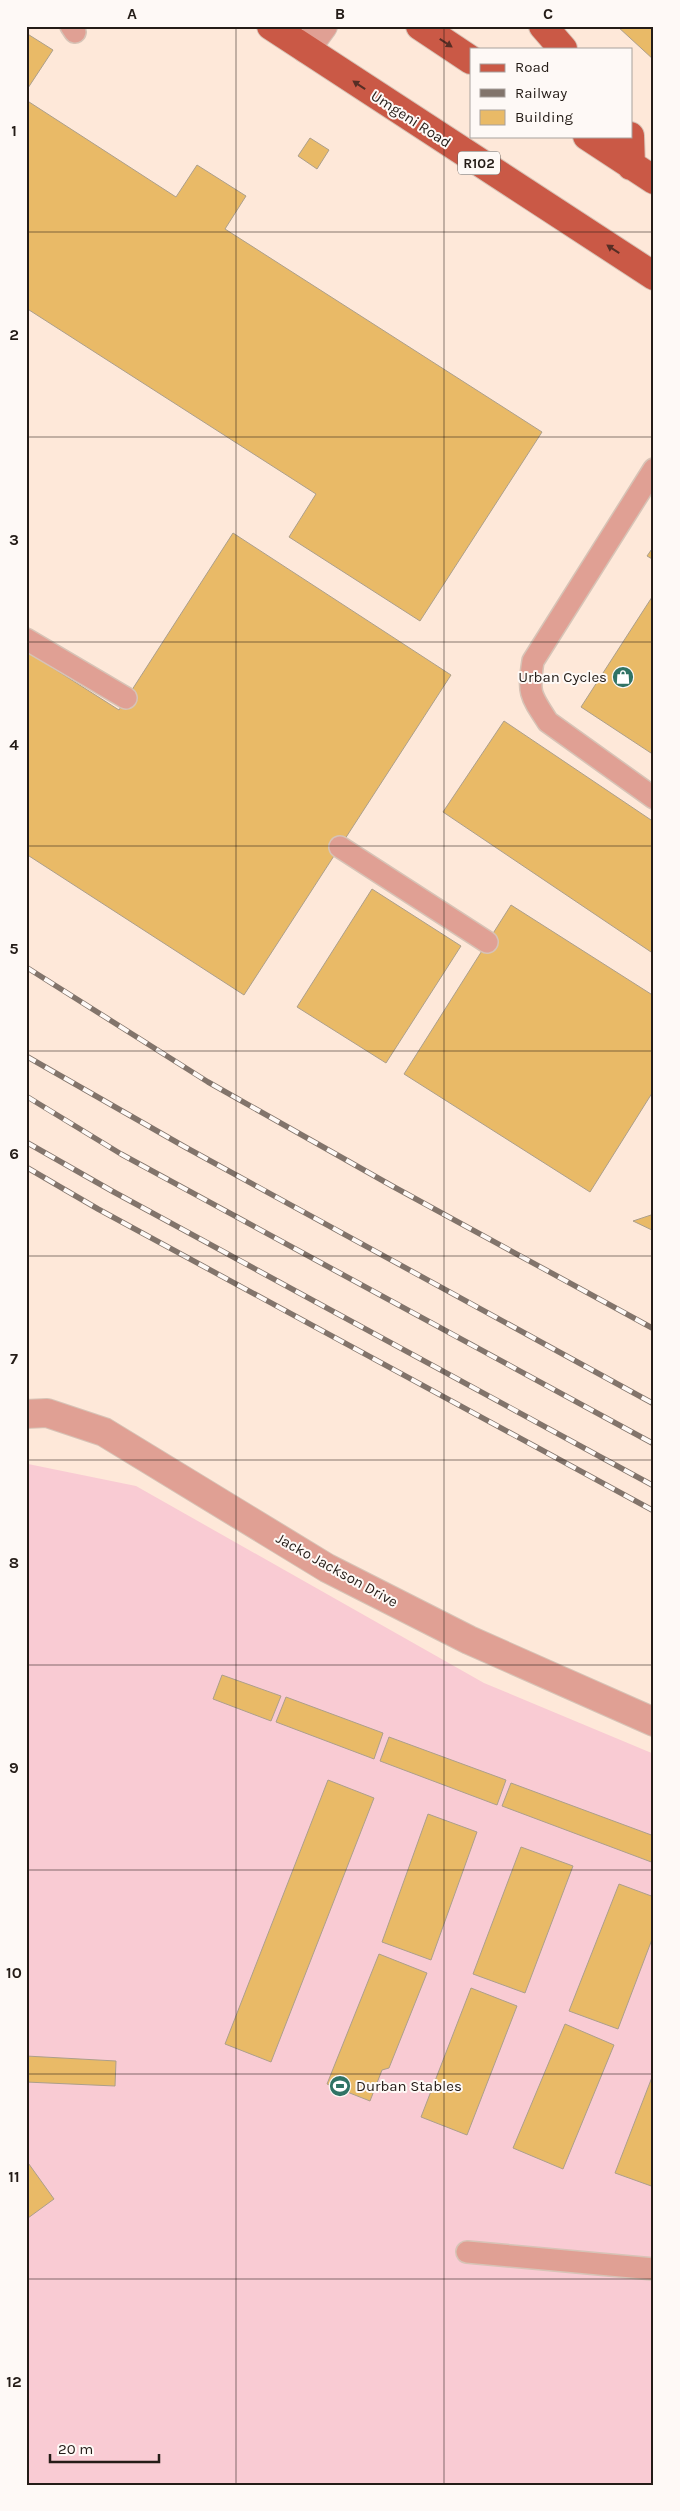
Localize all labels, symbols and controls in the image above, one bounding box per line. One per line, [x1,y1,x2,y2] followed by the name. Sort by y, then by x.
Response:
[127,4,137,23] text: A
[335,4,345,23] text: B
[543,4,553,23] text: C
[439,38,452,48] one-way arrow
[470,48,632,138] legend
[515,58,550,76] text: Road
[352,80,366,90] one-way arrow
[515,84,567,102] text: Railway
[368,87,454,151] street label: Umgeni Road
[515,108,573,126] text: Building
[11,121,17,140] text: 1
[458,152,500,174] road number: R102
[606,244,619,254] one-way arrow
[9,325,19,344] text: 2
[9,530,19,549] text: 3
[611,665,635,689] shop icon: Urban Cycles
[518,668,607,686] place label: Urban Cycles
[9,735,19,754] text: 4
[9,939,19,958] text: 5
[9,1144,19,1163] text: 6
[10,1349,18,1368] text: 7
[273,1529,401,1611] street label: Jacko Jackson Drive
[9,1553,19,1572] text: 8
[9,1758,19,1777] text: 9
[6,1963,22,1982] text: 10
[328,2074,352,2098] sports icon: Durban Stables
[356,2077,462,2095] place label: Durban Stables
[8,2167,20,2186] text: 11
[6,2372,22,2391] text: 12
[50,2431,159,2463] scale bar
[58,2440,93,2458] text: 20 m

